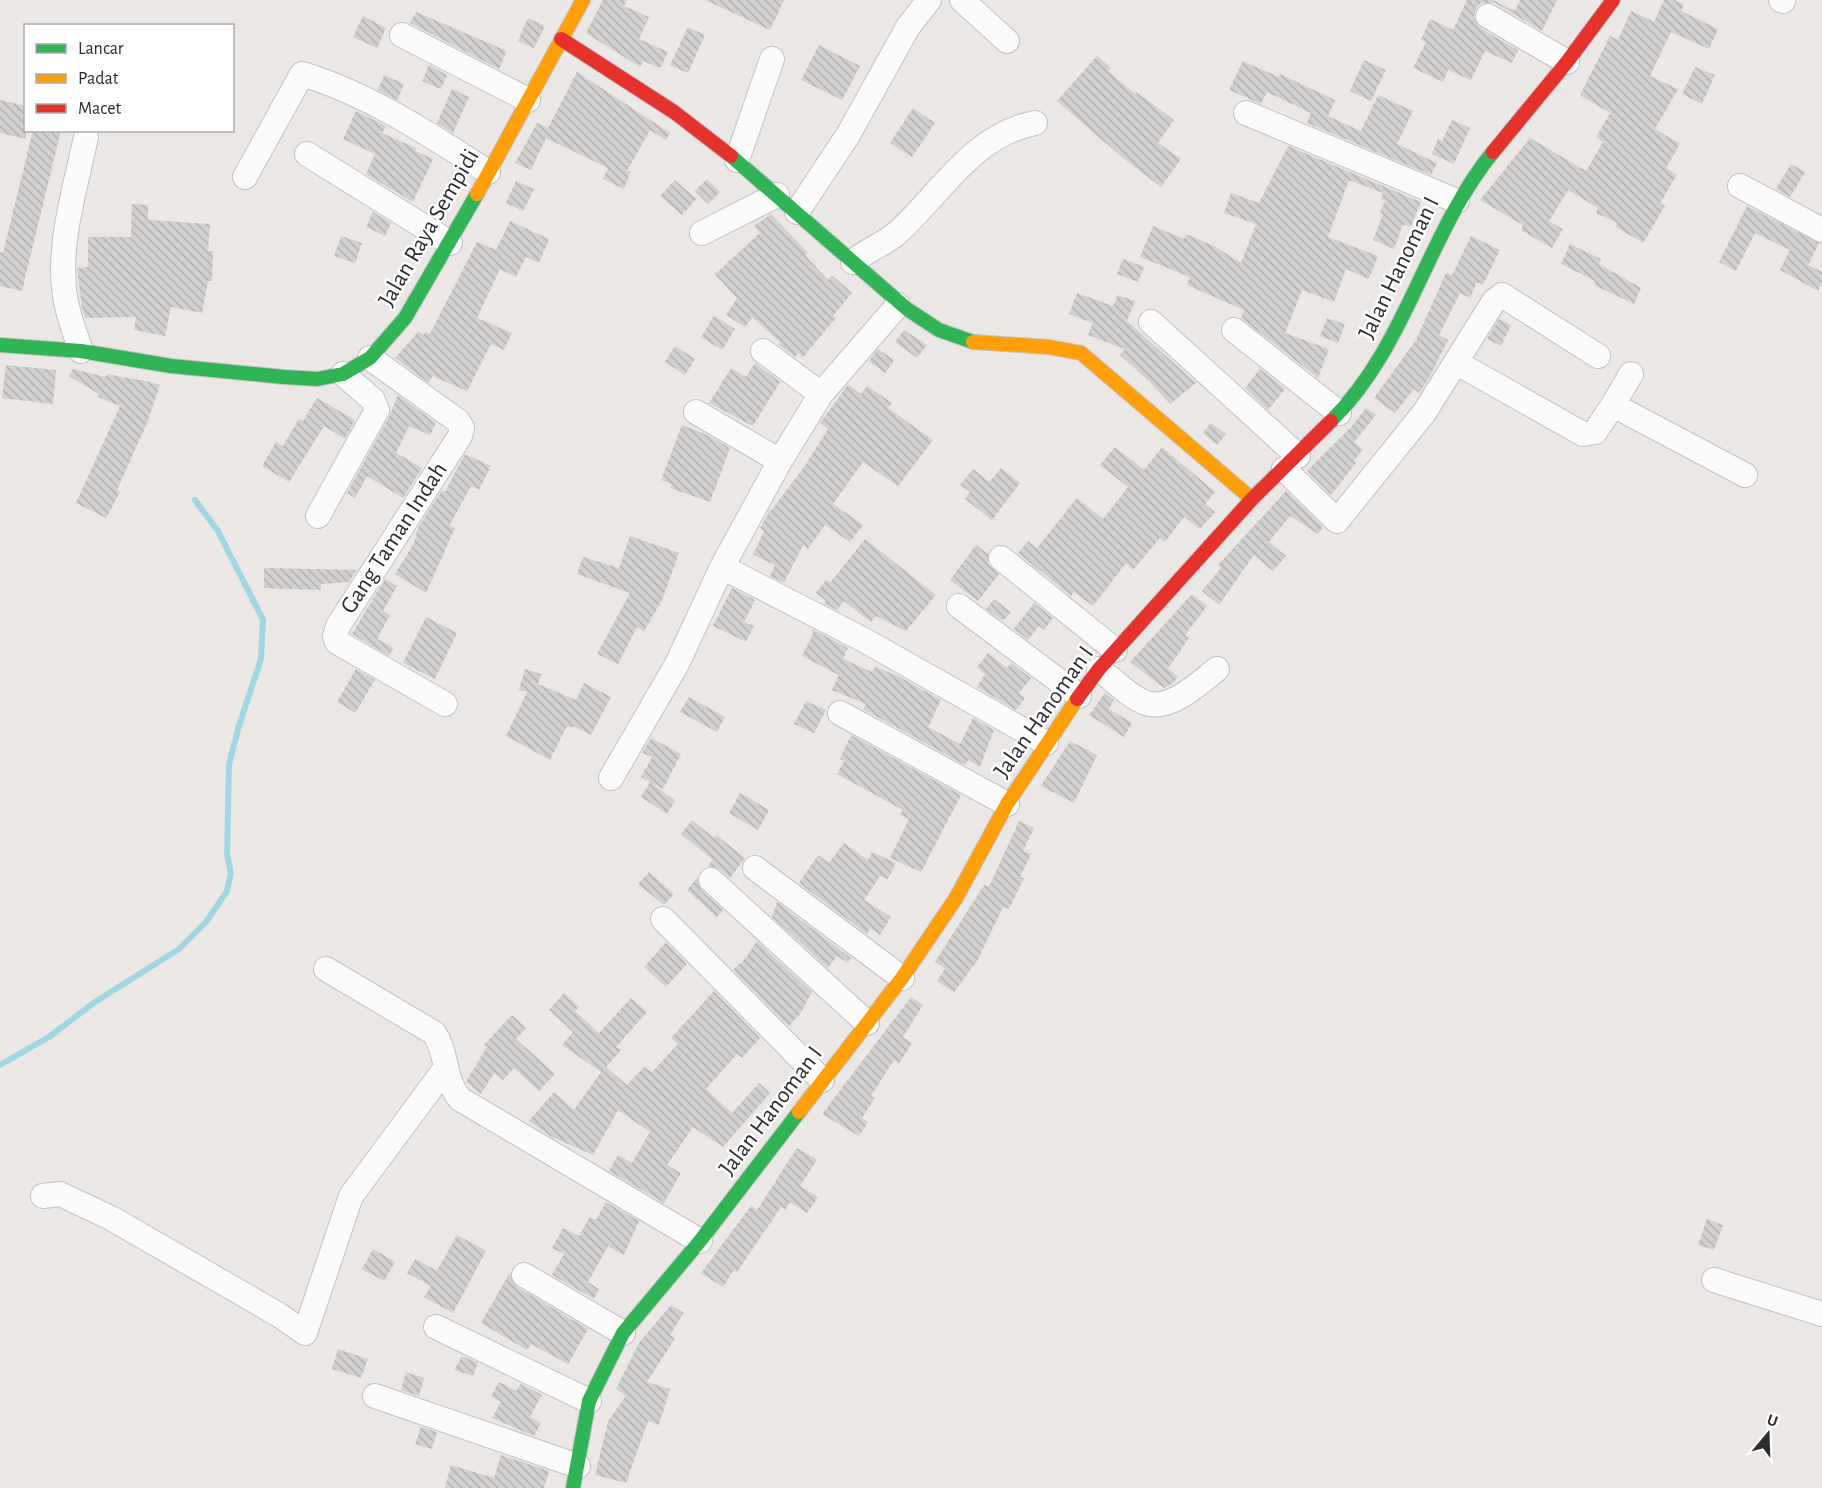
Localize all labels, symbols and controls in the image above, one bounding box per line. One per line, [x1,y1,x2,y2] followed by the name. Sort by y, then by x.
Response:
[24,24,234,132] legend
[78,40,124,58] text: Lancar
[78,70,119,88] text: Padat
[78,100,122,118] text: Macet
[374,145,484,311] street label: Jalan Raya Sempidi
[1354,193,1444,343] street label: Jalan Hanoman I
[336,458,452,618] street label: Gang Taman Indah
[990,642,1098,782] street label: Jalan Hanoman I
[715,1042,827,1180] street label: Jalan Hanoman I
[1738,1404,1798,1464] north arrow
[1765,1412,1780,1430] text: U

